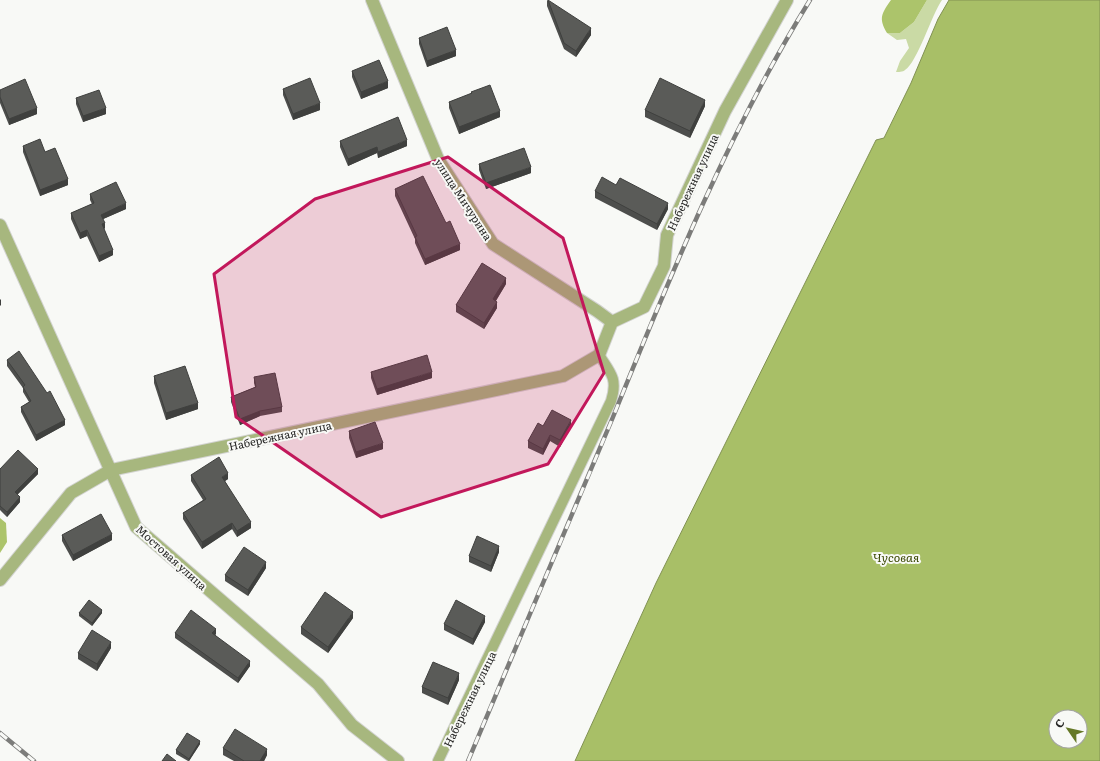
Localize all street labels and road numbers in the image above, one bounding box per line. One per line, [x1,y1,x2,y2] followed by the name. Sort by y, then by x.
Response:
[663,131,721,233] street label: Набережная улица
[431,155,497,243] street label: улица Мичурина
[227,416,333,454] street label: Набережная улица
[133,521,211,593] street label: Мостовая улица
[439,648,499,750] street label: Набережная улица

